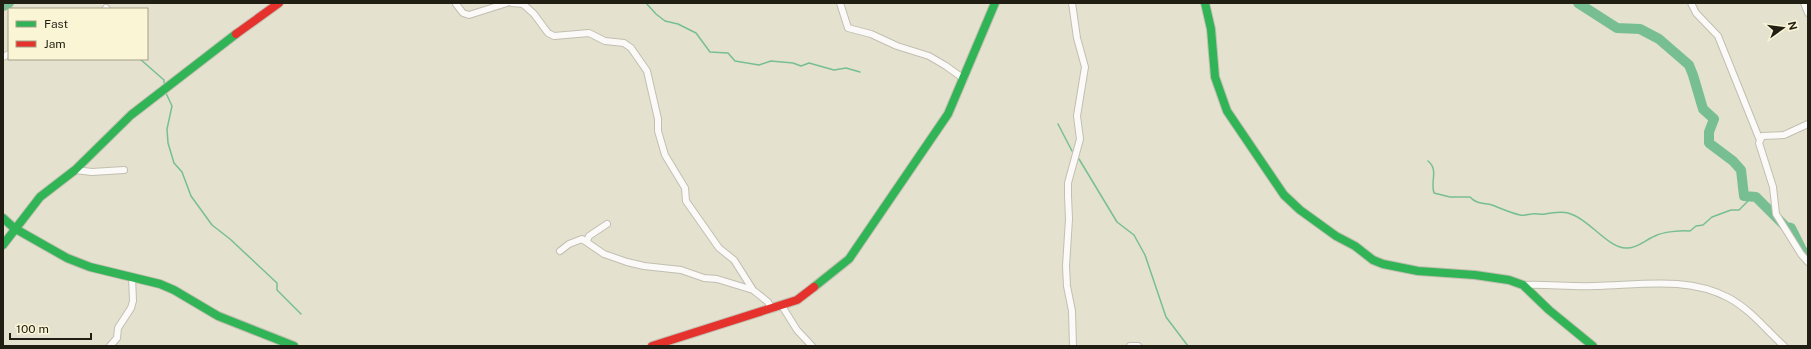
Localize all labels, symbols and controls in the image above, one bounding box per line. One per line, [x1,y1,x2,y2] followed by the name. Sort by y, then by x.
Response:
[8,8,148,60] legend
[1763,8,1803,48] north arrow
[44,17,69,31] text: Fast
[1786,20,1800,31] text: N
[44,37,66,51] text: Jam
[10,315,91,341] scale bar
[16,322,49,336] text: 100 m

